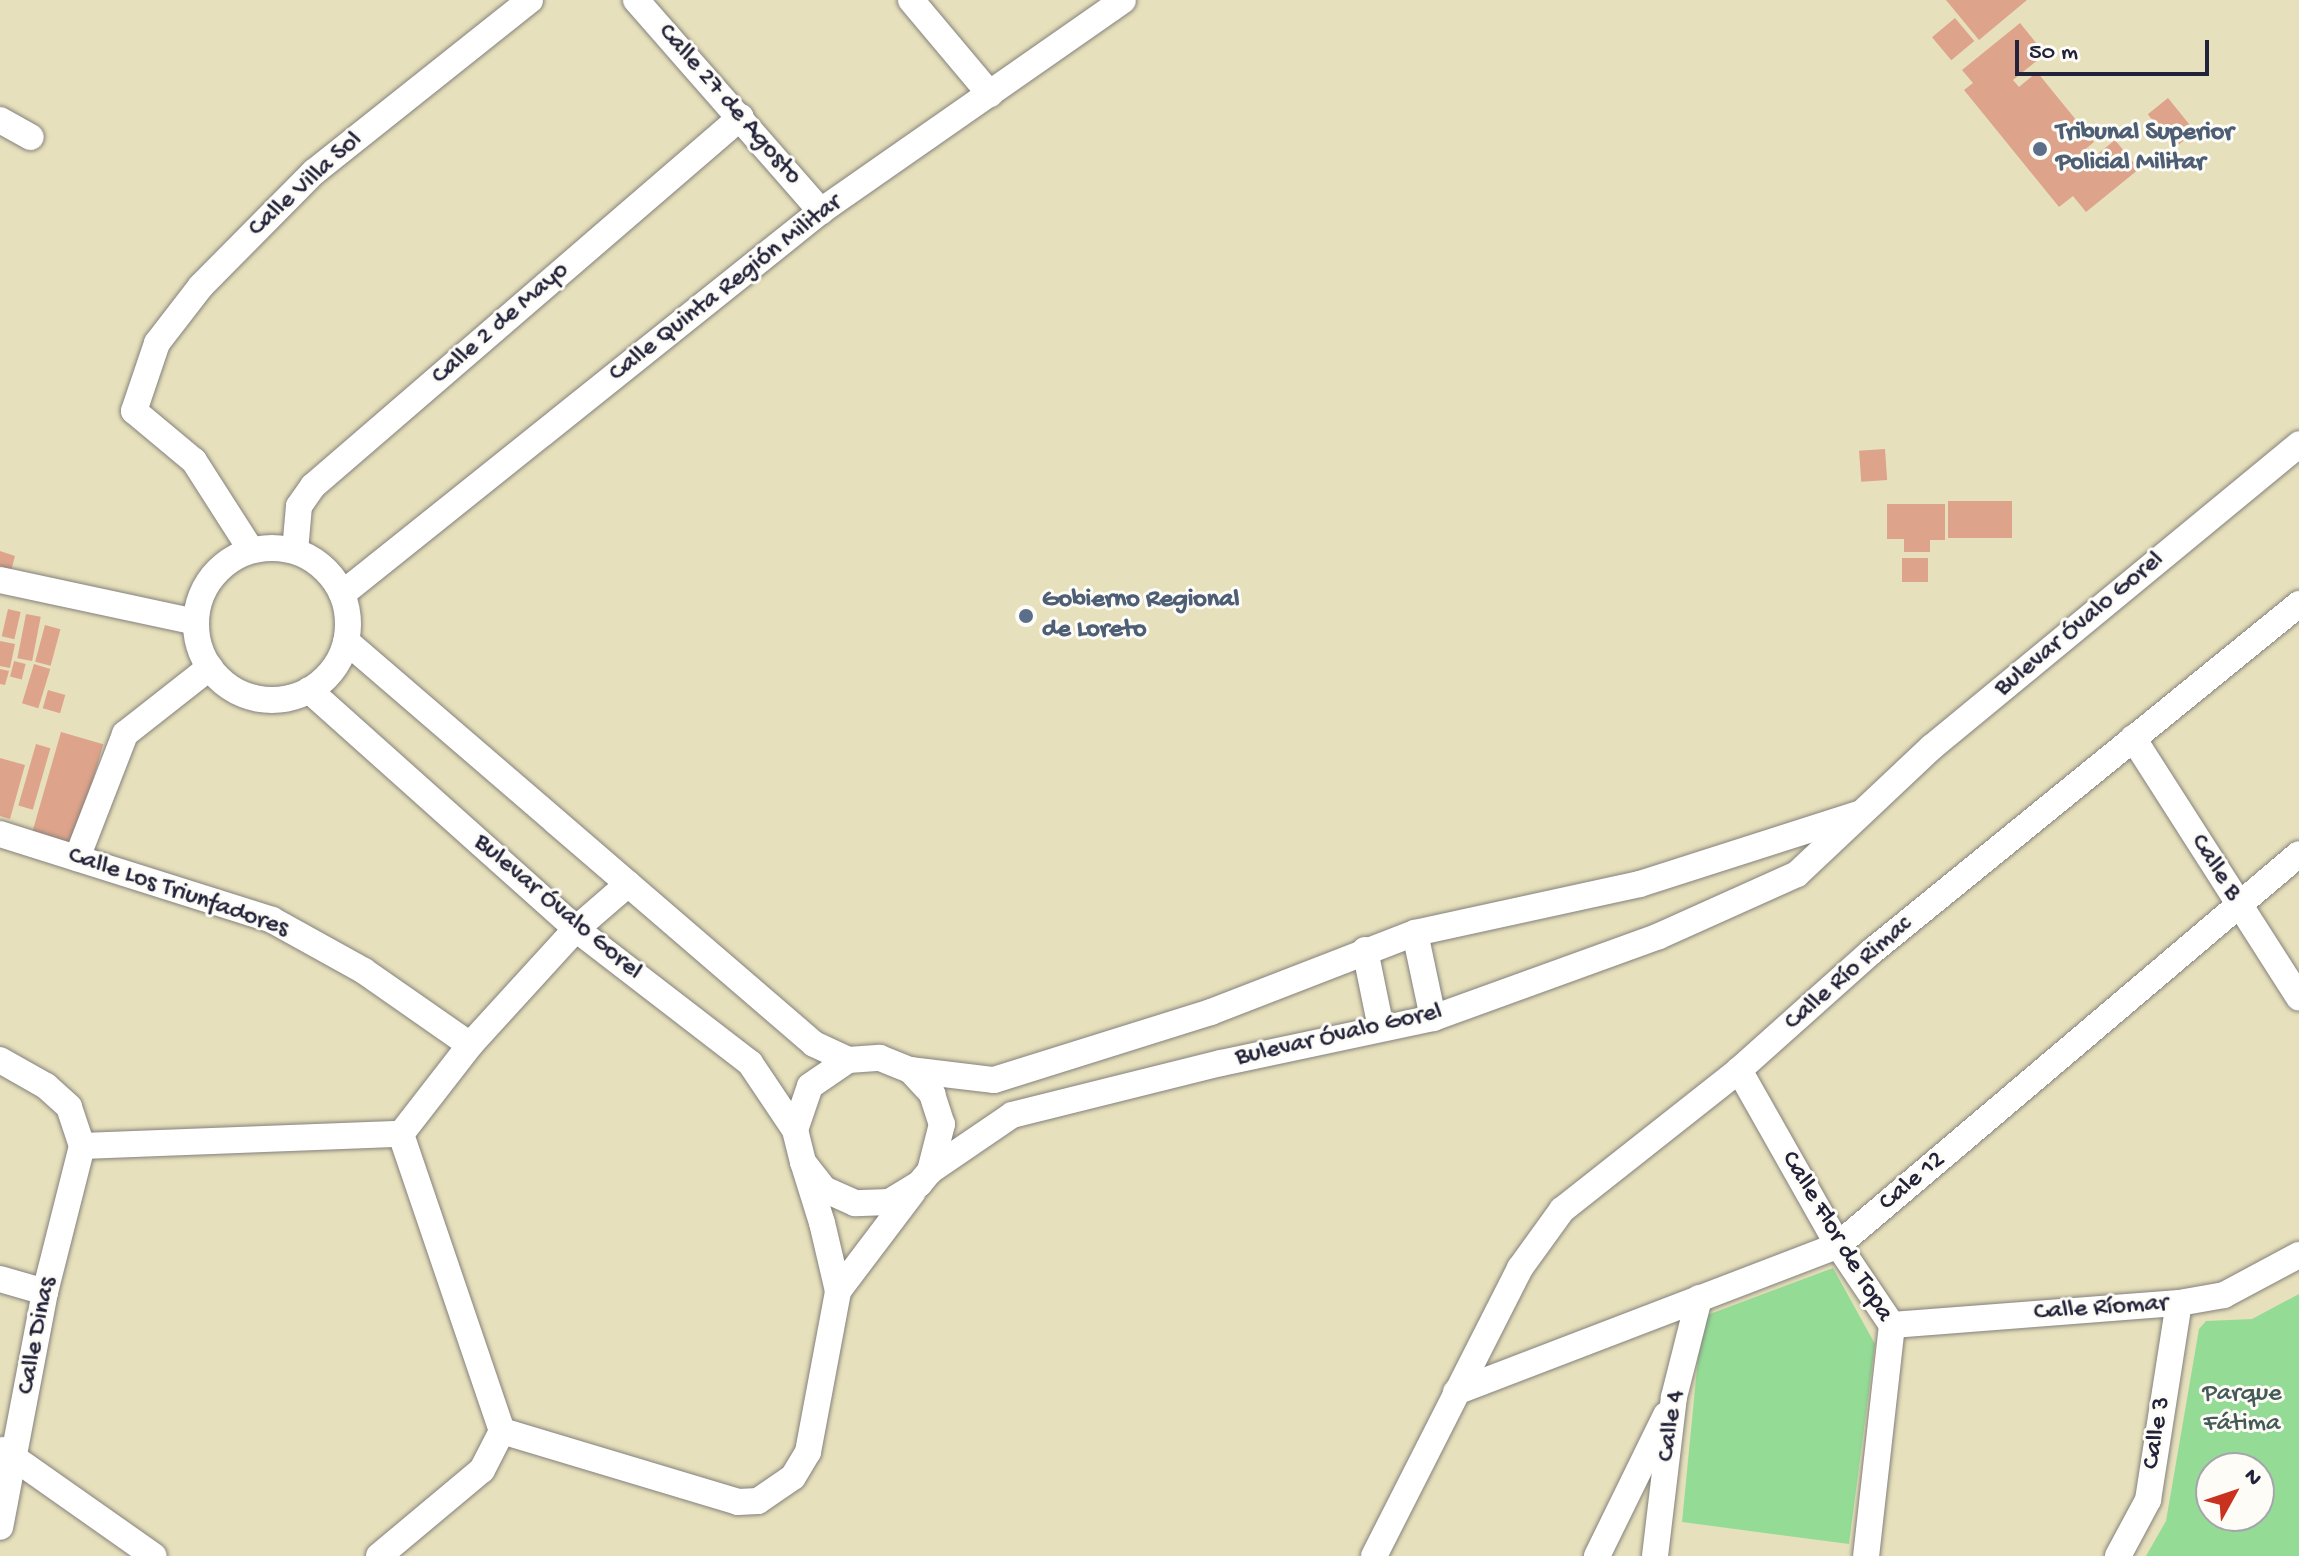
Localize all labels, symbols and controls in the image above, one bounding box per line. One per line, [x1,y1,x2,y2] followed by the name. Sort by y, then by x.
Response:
[650,18,808,192] street label: Calle 27 de Agosto
[2019,24,2213,74] scale bar
[2029,39,2078,68] text: 50 m
[2056,118,2233,180] place label: Tribunal Superior Policial Militar
[242,126,370,244] street label: Calle Villa Sol
[2031,140,2049,158] marker: Tribunal Superior Policial Militar
[603,188,849,390] street label: Calle Quinta Región Militar
[426,256,576,392] street label: Calle 2 de Mayo
[1989,545,2171,705] street label: Bulevar Óvalo Gorel
[1042,585,1239,646] place label: Gobierno Regional de Loreto
[1017,607,1035,625] marker: Gobierno Regional de Loreto
[466,828,648,988] street label: Bulevar Óvalo Gorel
[2182,829,2248,907] street label: Calle B
[64,841,292,945] street label: Calle Los Triunfadores
[1779,910,1919,1038] street label: Calle Río Rimac
[1233,997,1445,1075] street label: Bulevar Óvalo Gorel
[1873,1145,1953,1219] street label: Cale 12
[1773,1146,1899,1328] street label: Calle Flor de Topa
[11,1275,65,1397] street label: Calle Dinas
[2033,1289,2169,1329] street label: Calle Ríomar
[2202,1379,2282,1440] park label: Parque Fátima
[1652,1388,1692,1464] street label: Calle 4
[2137,1394,2179,1472] street label: Calle 3
[2195,1452,2275,1532] north arrow
[2237,1464,2266,1492] text: N

